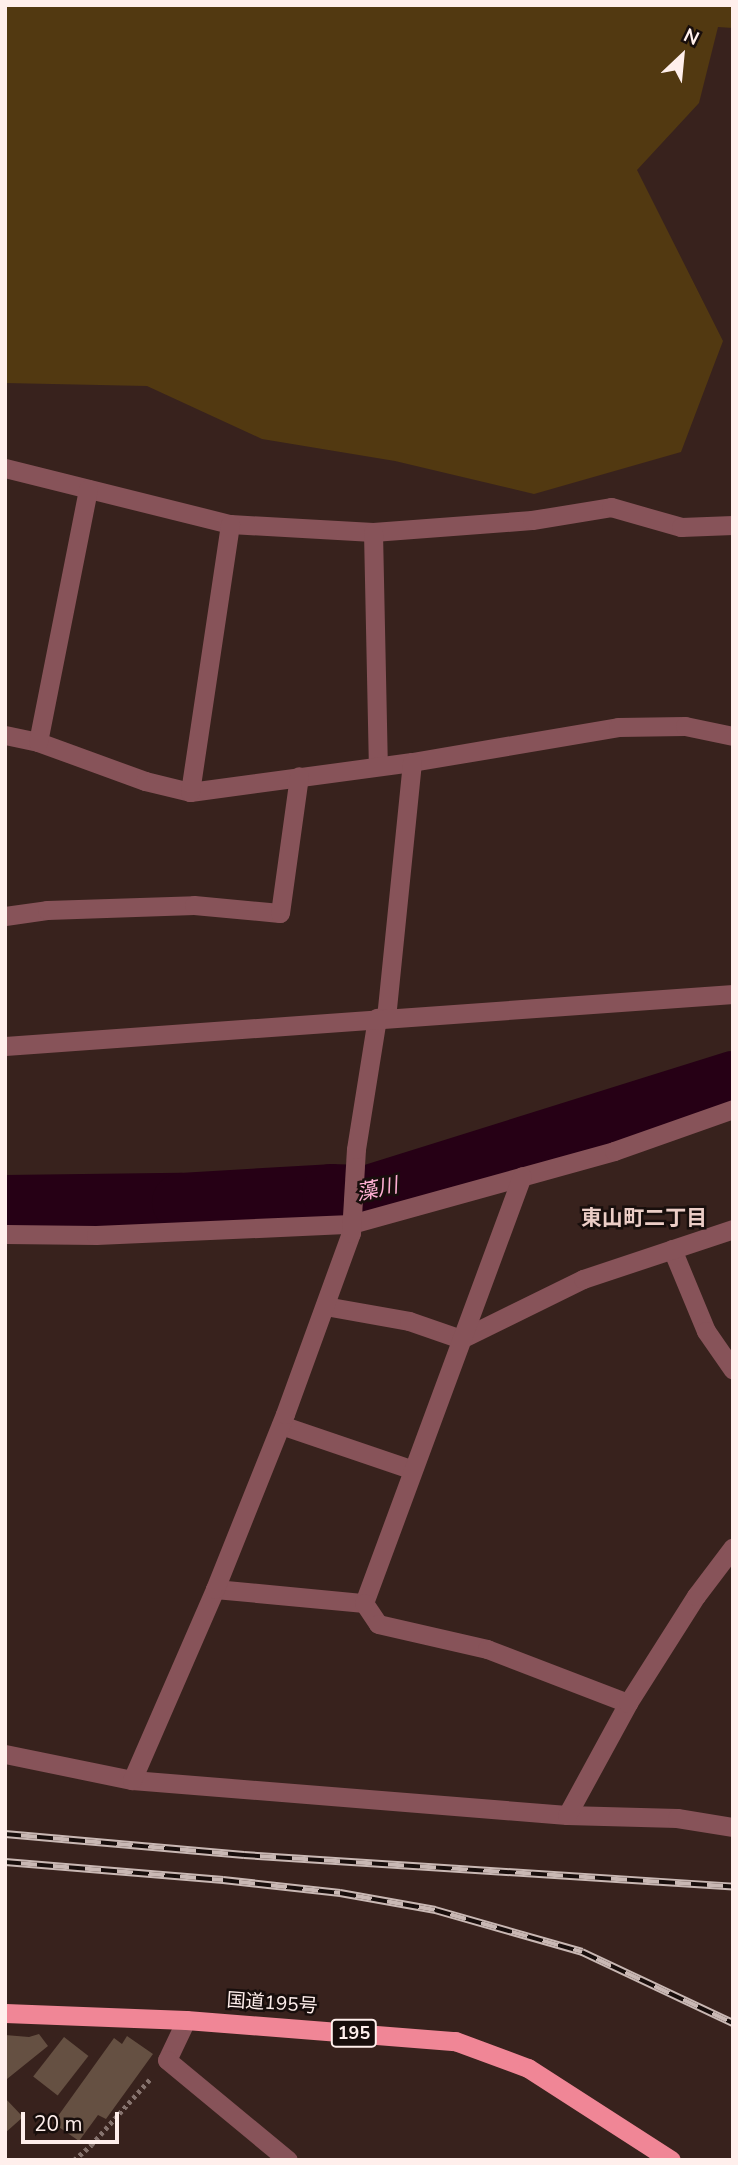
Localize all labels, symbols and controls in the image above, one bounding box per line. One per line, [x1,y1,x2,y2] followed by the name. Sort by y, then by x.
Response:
[647,21,717,91] north arrow
[679,22,703,52] text: N
[354,1172,400,1206] water label: 藻川
[581,1205,707,1231] district label: 東山町二丁目
[226,1989,318,2019] street label: 国道195号
[330,2019,378,2048] road number: 195
[24,2098,122,2142] scale bar
[34,2110,83,2138] text: 20 m

